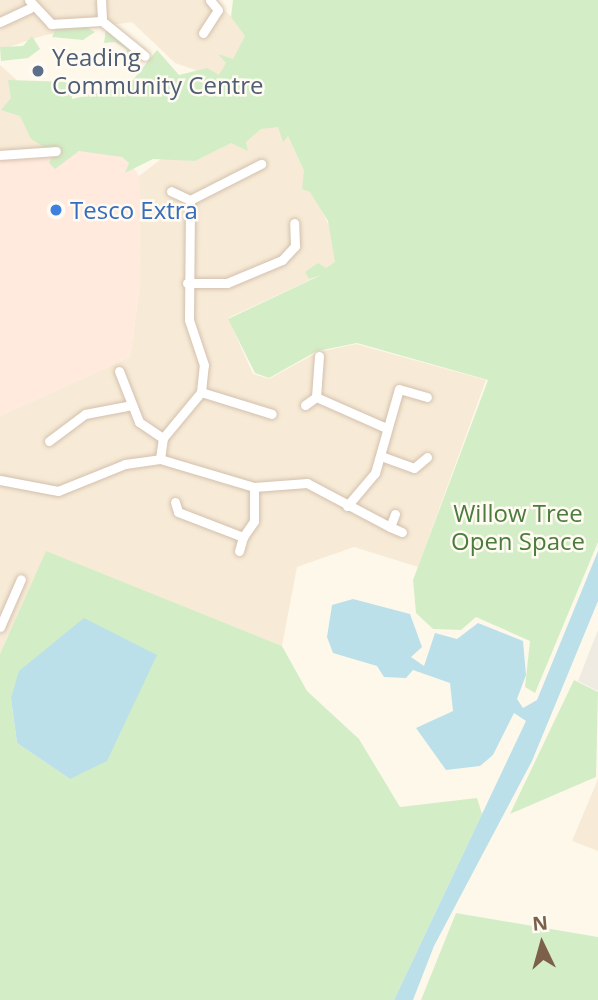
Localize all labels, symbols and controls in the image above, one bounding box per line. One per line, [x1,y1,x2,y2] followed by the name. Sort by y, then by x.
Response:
[52,43,263,99] place label: Yeading Community Centre
[30,63,46,79] marker: Yeading Community Centre
[70,196,198,224] place label: Tesco Extra
[48,202,64,218] marker: Tesco Extra
[451,499,585,555] park label: Willow Tree Open Space
[507,909,577,979] north arrow
[531,909,549,937] text: N

